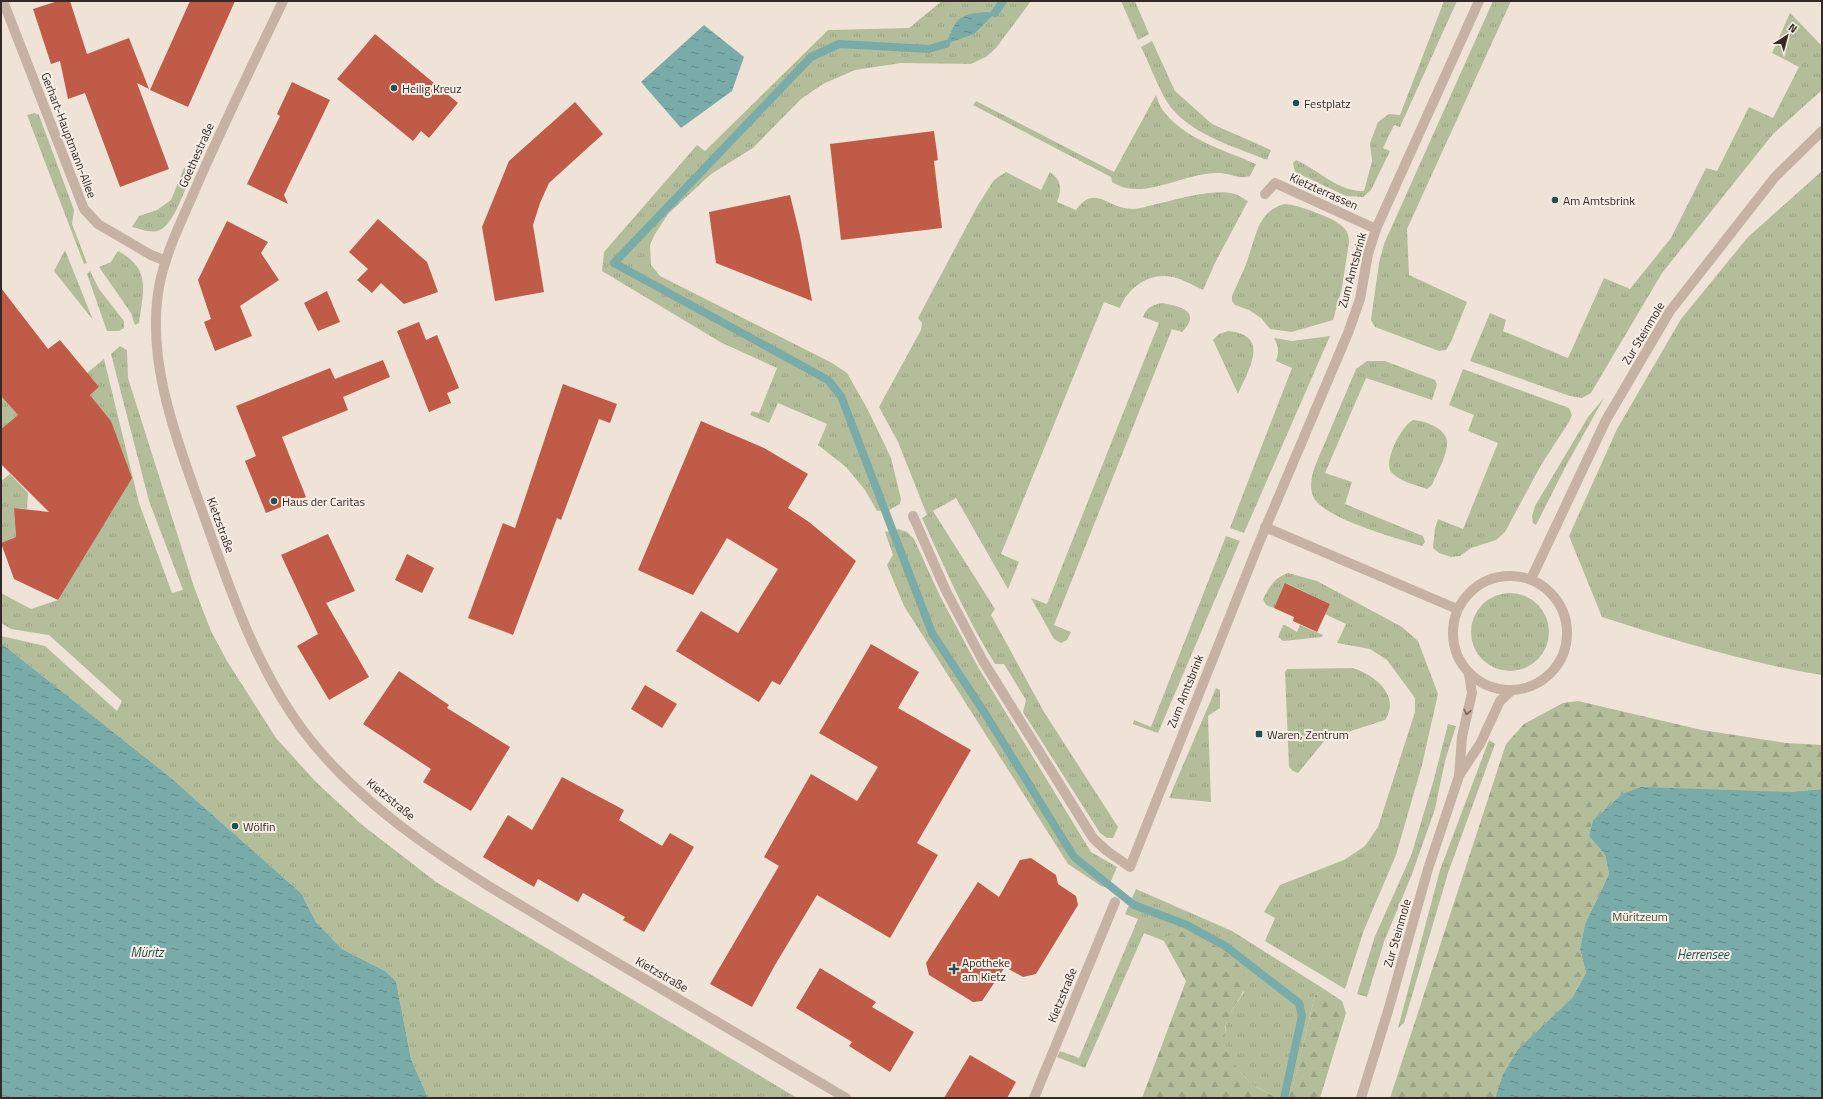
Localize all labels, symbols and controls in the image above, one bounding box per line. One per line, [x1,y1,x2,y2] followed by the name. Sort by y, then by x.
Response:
[1767,16,1807,56] north arrow
[1785,19,1801,37] text: N
[36,69,102,201] street label: Gerhart-Hauptmann-Allee
[402,79,462,98] place label: Heilig Kreuz
[389,83,399,93] marker: Heilig Kreuz
[1304,94,1351,113] place label: Festplatz
[1291,98,1301,108] marker: Festplatz
[173,119,219,191] street label: Goethestraße
[1287,167,1361,215] street label: Kietzterrassen
[1563,191,1635,210] place label: Am Amtsbrink
[1550,195,1560,205] marker: Am Amtsbrink
[1333,230,1371,310] street label: Zum Amtsbrink
[1617,298,1669,368] street label: Zur Steinmole
[282,492,365,511] place label: Haus der Caritas
[202,494,240,556] street label: Kietzstraße
[269,496,279,506] marker: Haus der Caritas
[1162,651,1208,731] street label: Zum Amtsbrink
[1464,709,1472,715] one-way arrow
[1267,725,1349,744] place label: Waren, Zentrum
[1254,729,1264,739] marker: Waren, Zentrum
[362,773,420,825] street label: Kietzstraße
[243,817,276,836] place label: Wölfin
[230,821,240,831] marker: Wölfin
[1378,897,1416,969] street label: Zur Steinmole
[1612,907,1668,926] park label: Müritzeum
[131,942,165,962] water label: Müritz
[1677,944,1730,964] water label: Herrensee
[632,951,692,997] street label: Kietzstraße
[962,953,1010,986] place label: Apotheke am Kietz
[949,964,959,974] marker: Apotheke am Kietz
[1042,965,1082,1025] street label: Kietzstraße

